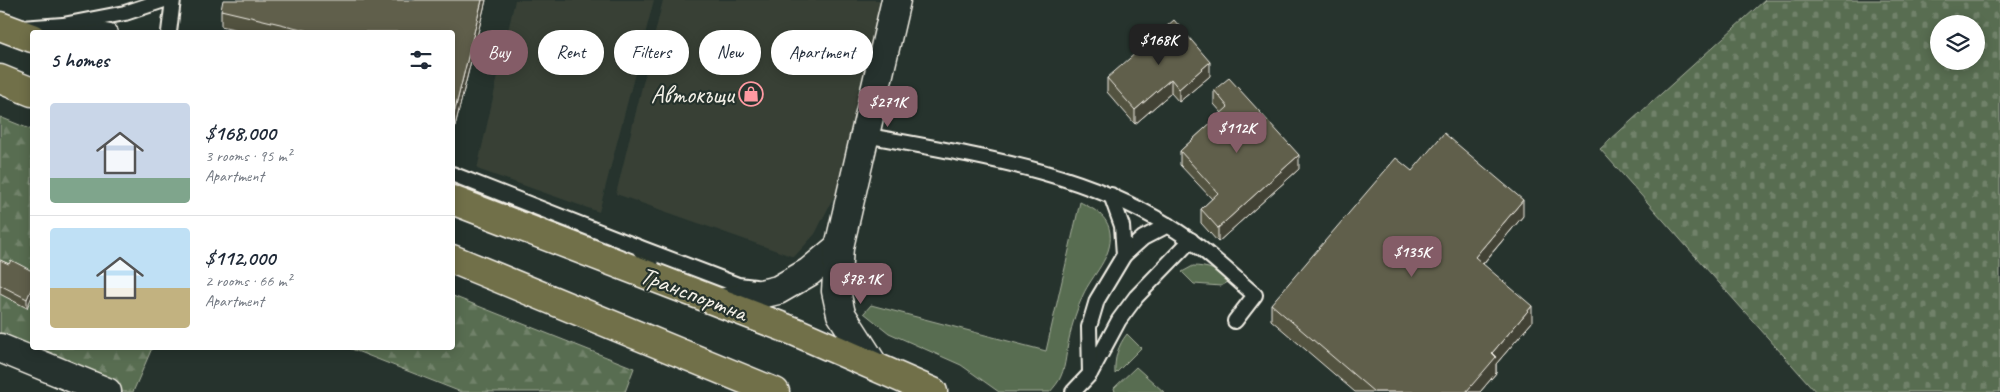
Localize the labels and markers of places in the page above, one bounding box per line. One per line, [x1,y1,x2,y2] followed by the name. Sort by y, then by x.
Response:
[1124,23,1194,66] pin: $168K
[651,79,736,111] place label: Автокъщи
[738,81,764,107] shop icon: Автокъщи
[853,86,923,128] pin: $271K
[1202,112,1272,154] pin: $112K
[1377,236,1447,278] pin: $135K
[820,262,902,305] pin: $78.1K

